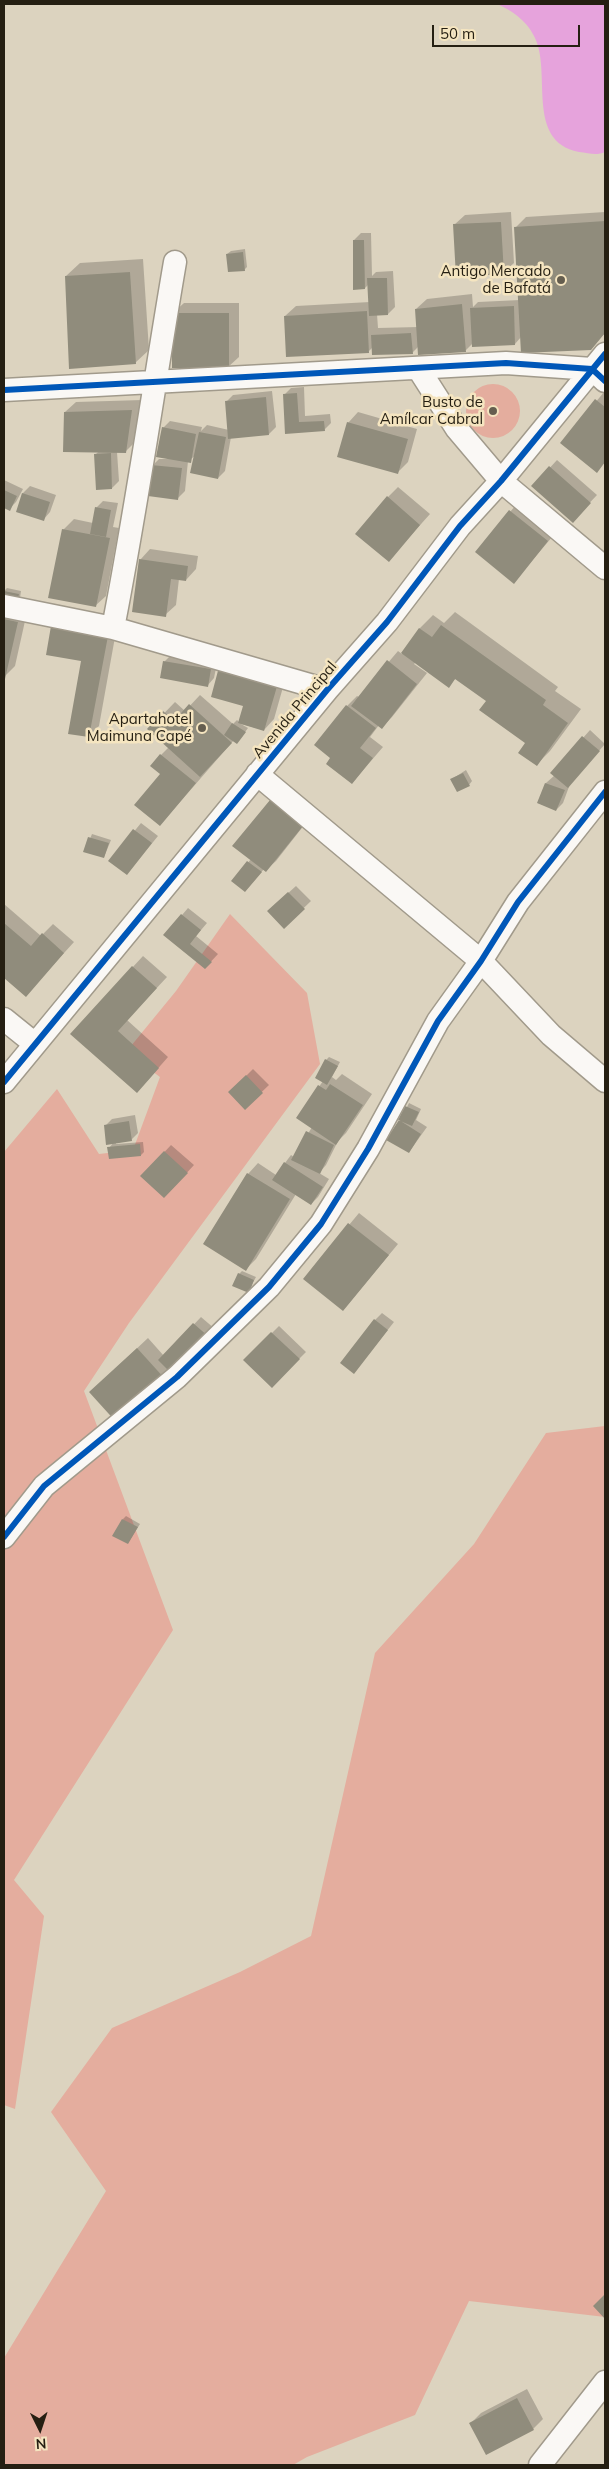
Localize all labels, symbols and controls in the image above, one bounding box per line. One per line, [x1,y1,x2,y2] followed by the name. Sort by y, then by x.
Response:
[434,15,582,47] scale bar
[440,24,475,43] text: 50 m
[441,262,551,297] place label: Antigo Mercado de Bafatá
[555,274,567,286] marker: Antigo Mercado de Bafatá
[380,393,483,428] place label: Busto de Amílcar Cabral
[487,405,499,417] marker: Busto de Amílcar Cabral
[249,658,341,762] street label: Avenida Principal
[87,710,192,745] place label: Apartahotel Maimuna Capé
[196,722,208,734] marker: Apartahotel Maimuna Capé
[15,2404,65,2454] north arrow
[35,2435,47,2453] text: N

